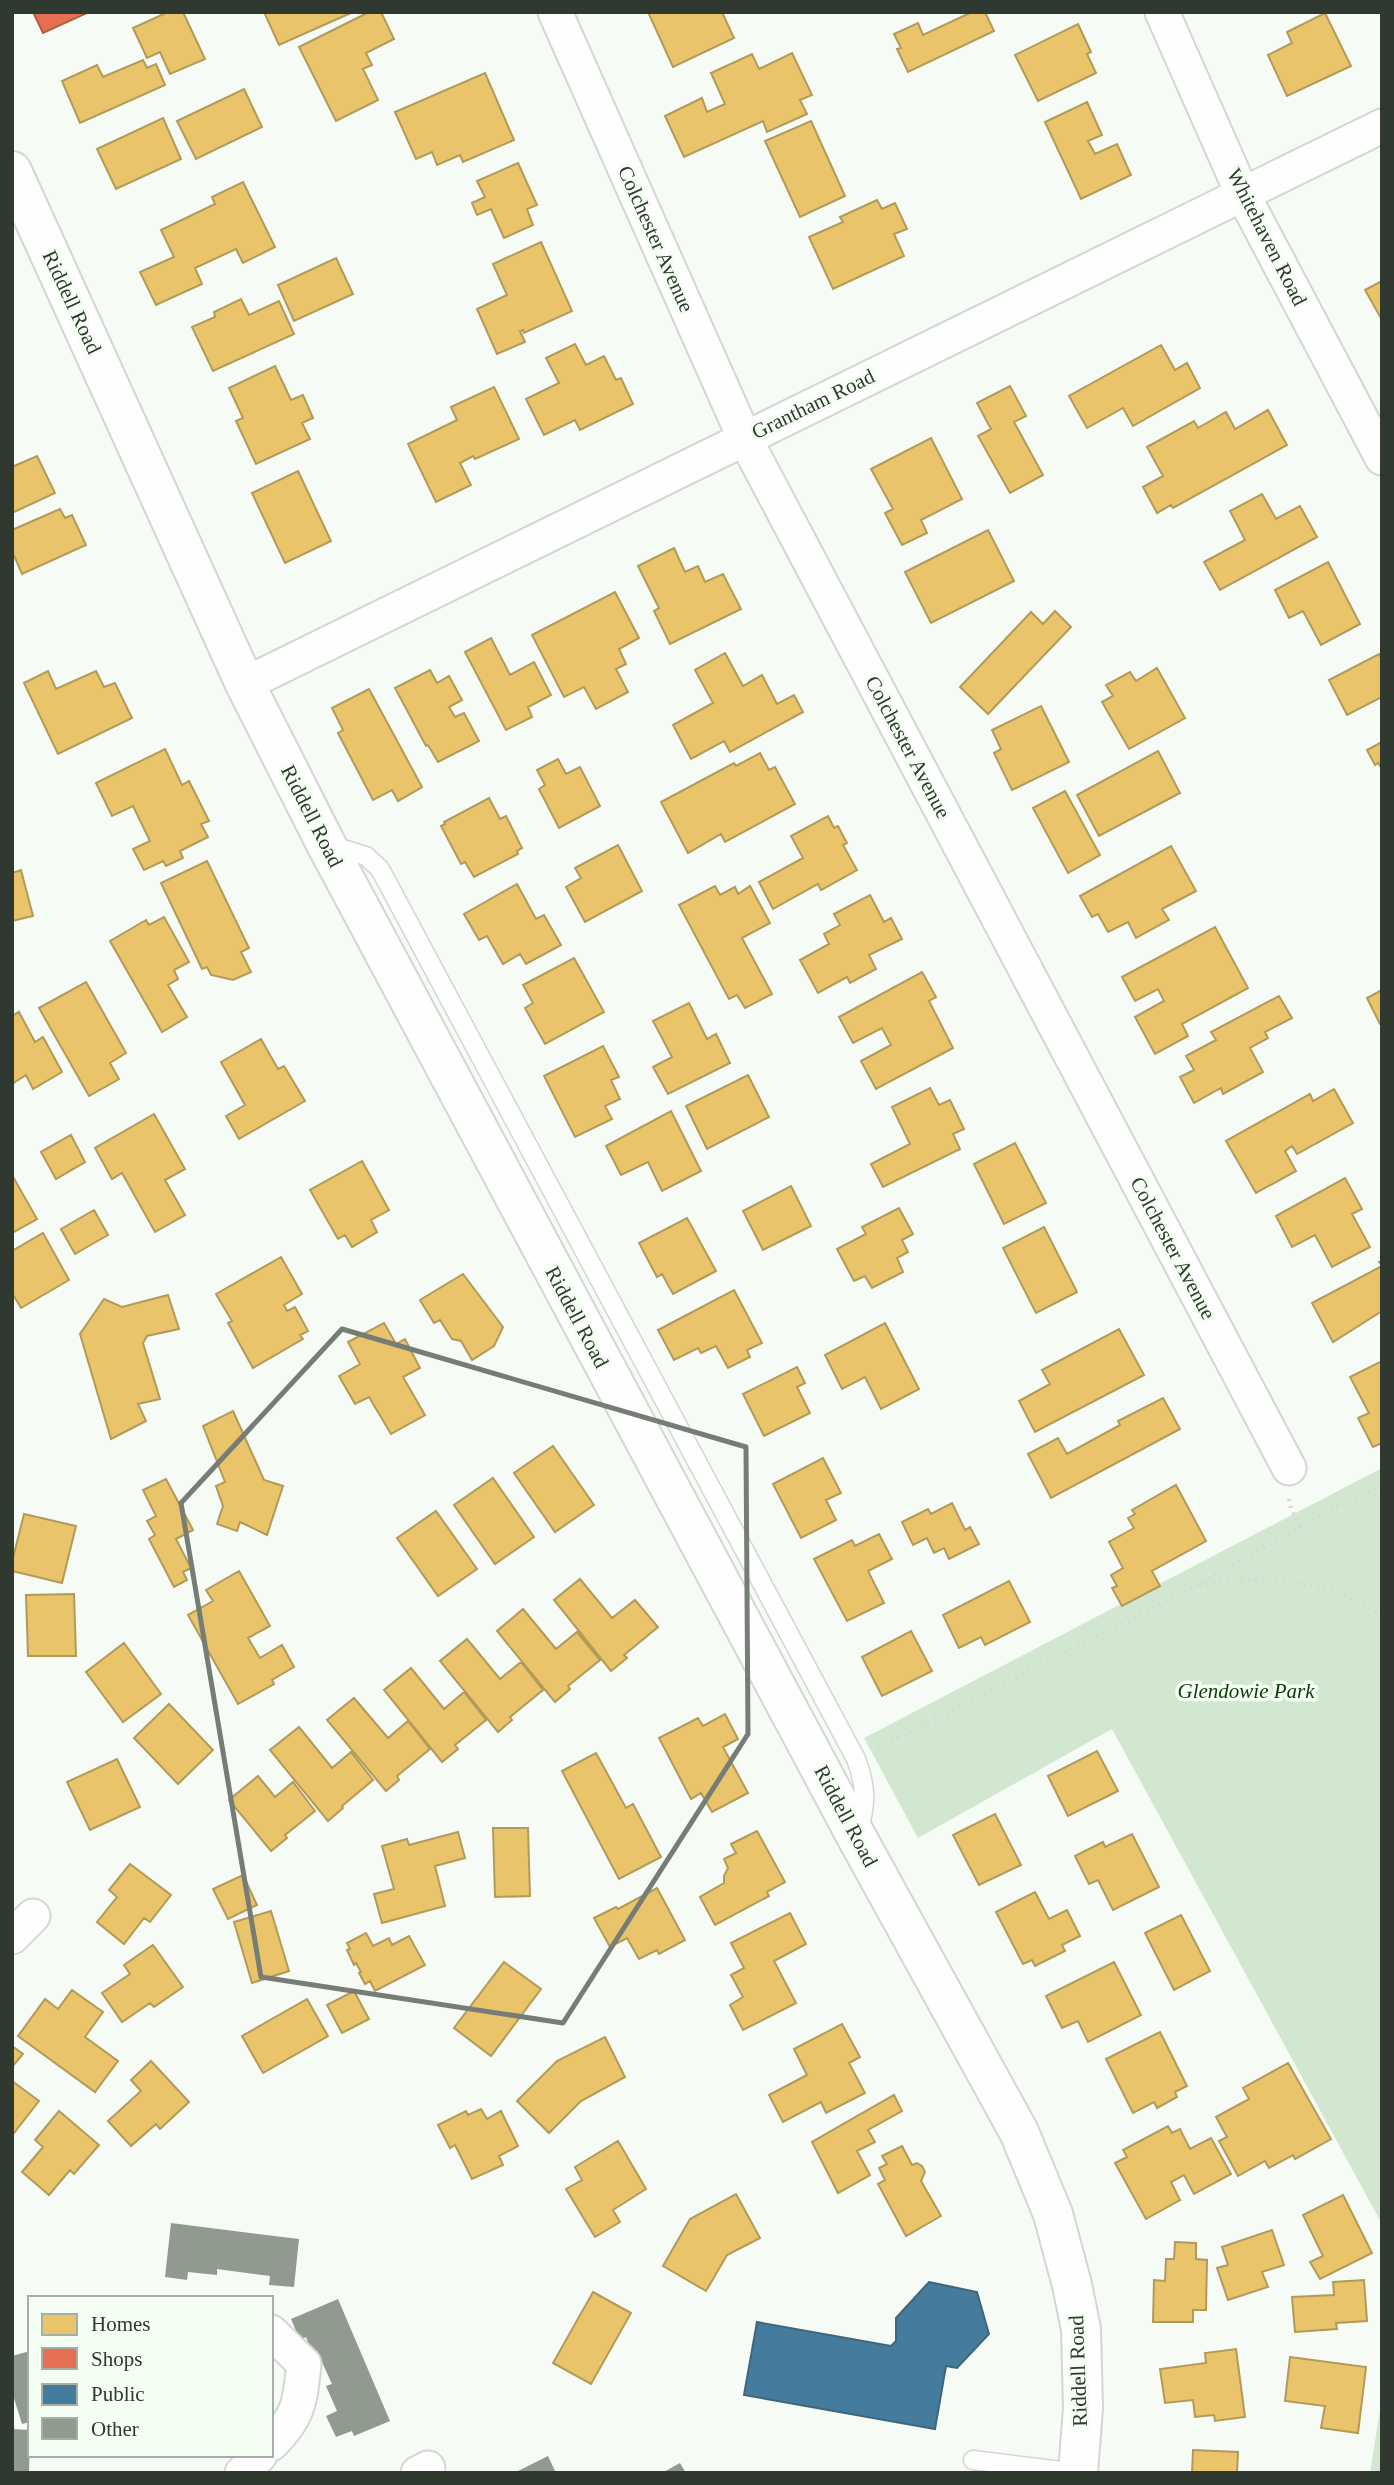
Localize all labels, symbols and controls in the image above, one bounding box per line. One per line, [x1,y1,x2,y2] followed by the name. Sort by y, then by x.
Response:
[613,162,699,316] street label: Colchester Avenue
[1222,164,1312,310] street label: Whitehaven Road
[38,246,107,358] street label: Riddell Road
[748,364,879,444] street label: Grantham Road
[860,672,956,822] street label: Colchester Avenue
[276,761,348,872] street label: Riddell Road
[1125,1173,1221,1323] street label: Colchester Avenue
[540,1262,614,1372] street label: Riddell Road
[1177,1679,1315,1703] park label: Glendowie Park
[809,1761,883,1871] street label: Riddell Road
[28,2296,273,2457] legend
[91,2312,151,2336] text: Homes
[1064,2314,1092,2427] street label: Riddell Road
[91,2347,142,2371] text: Shops
[91,2382,145,2406] text: Public
[91,2417,139,2441] text: Other

